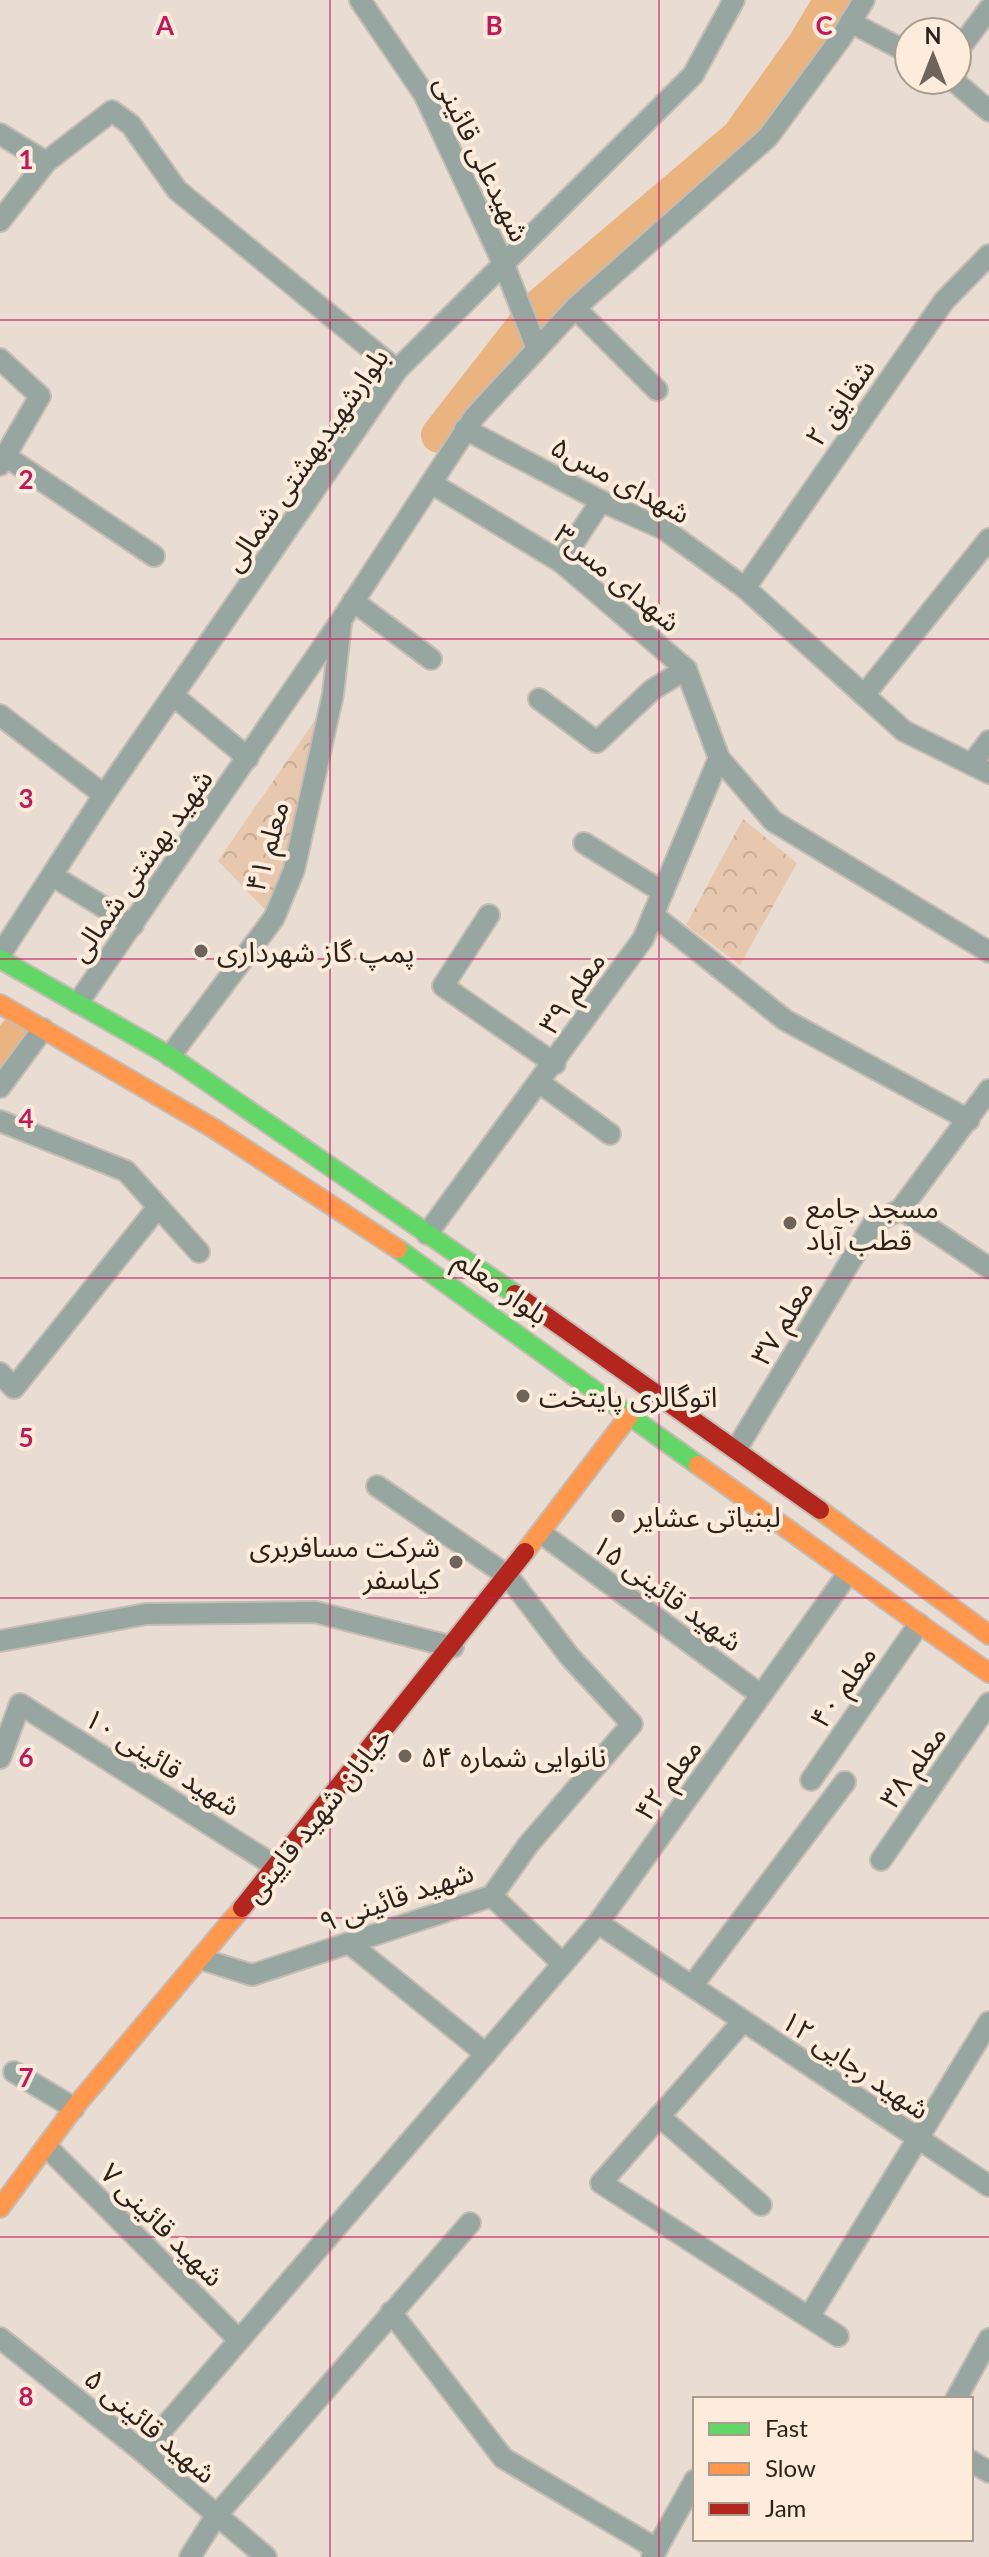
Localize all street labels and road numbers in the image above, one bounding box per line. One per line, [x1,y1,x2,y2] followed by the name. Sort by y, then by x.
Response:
[427,69,538,247] street label: شهیدعلی قائینی
[215,341,396,578] street label: بلوارشهیدبهشتی شمالی
[797,352,883,453] street label: شقایق ۲
[545,428,696,531] street label: شهدای مس۵
[547,516,688,639] street label: شهدای مس۳
[61,762,220,968] street label: شهید بهشتی شمالی
[237,797,301,897] street label: معلم ۴۱
[531,944,616,1043] street label: معلم ۳۹
[445,1241,555,1335] street label: بلوار معلم
[743,1274,825,1374] street label: معلم ۳۷
[586,1526,749,1659] street label: شهید قائینی ۱۵
[802,1638,887,1737] street label: معلم ۴۰
[79,1700,247,1823] street label: شهید قائینی ۱۰
[872,1718,957,1817] street label: معلم ۳۸
[236,1720,399,1909] street label: خیابان شهید قایینی
[626,1732,713,1830] street label: معلم ۴۲
[314,1854,478,1939] street label: شهید قائینی ۹
[775,2002,936,2127] street label: شهید رجایی ۱۲
[93,2155,232,2294] street label: شهید قائینی ۷
[78,2360,223,2490] street label: شهید قائینی ۵

